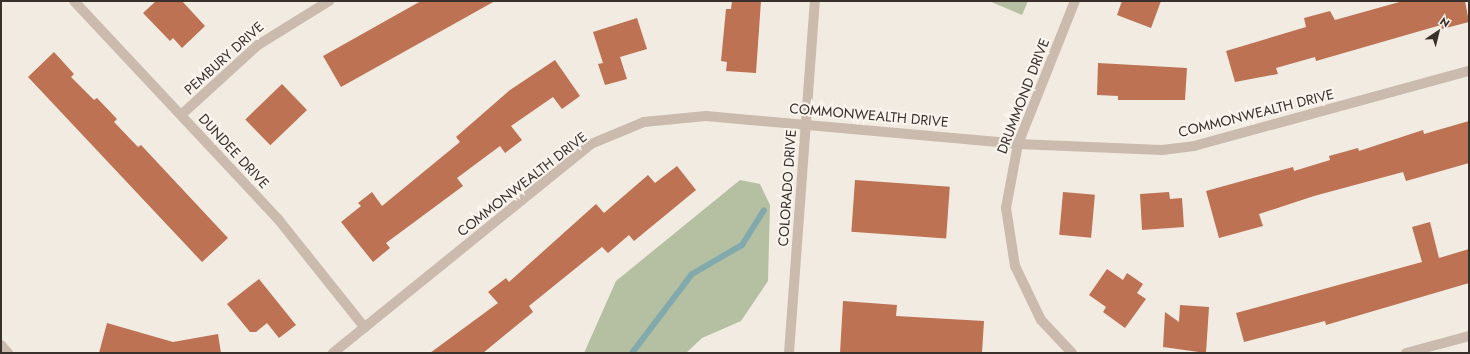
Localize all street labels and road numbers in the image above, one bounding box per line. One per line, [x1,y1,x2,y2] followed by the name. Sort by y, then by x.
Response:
[181,18,267,98] street label: PEMBURY DRIVE
[993,36,1053,156] street label: DRUMMOND DRIVE
[1176,86,1336,140] street label: COMMONWEALTH DRIVE
[789,100,949,130] street label: COMMONWEALTH DRIVE
[195,110,273,192] street label: DUNDEE DRIVE
[454,128,590,240] street label: COMMONWEALTH DRIVE
[775,129,799,247] street label: COLORADO DRIVE

